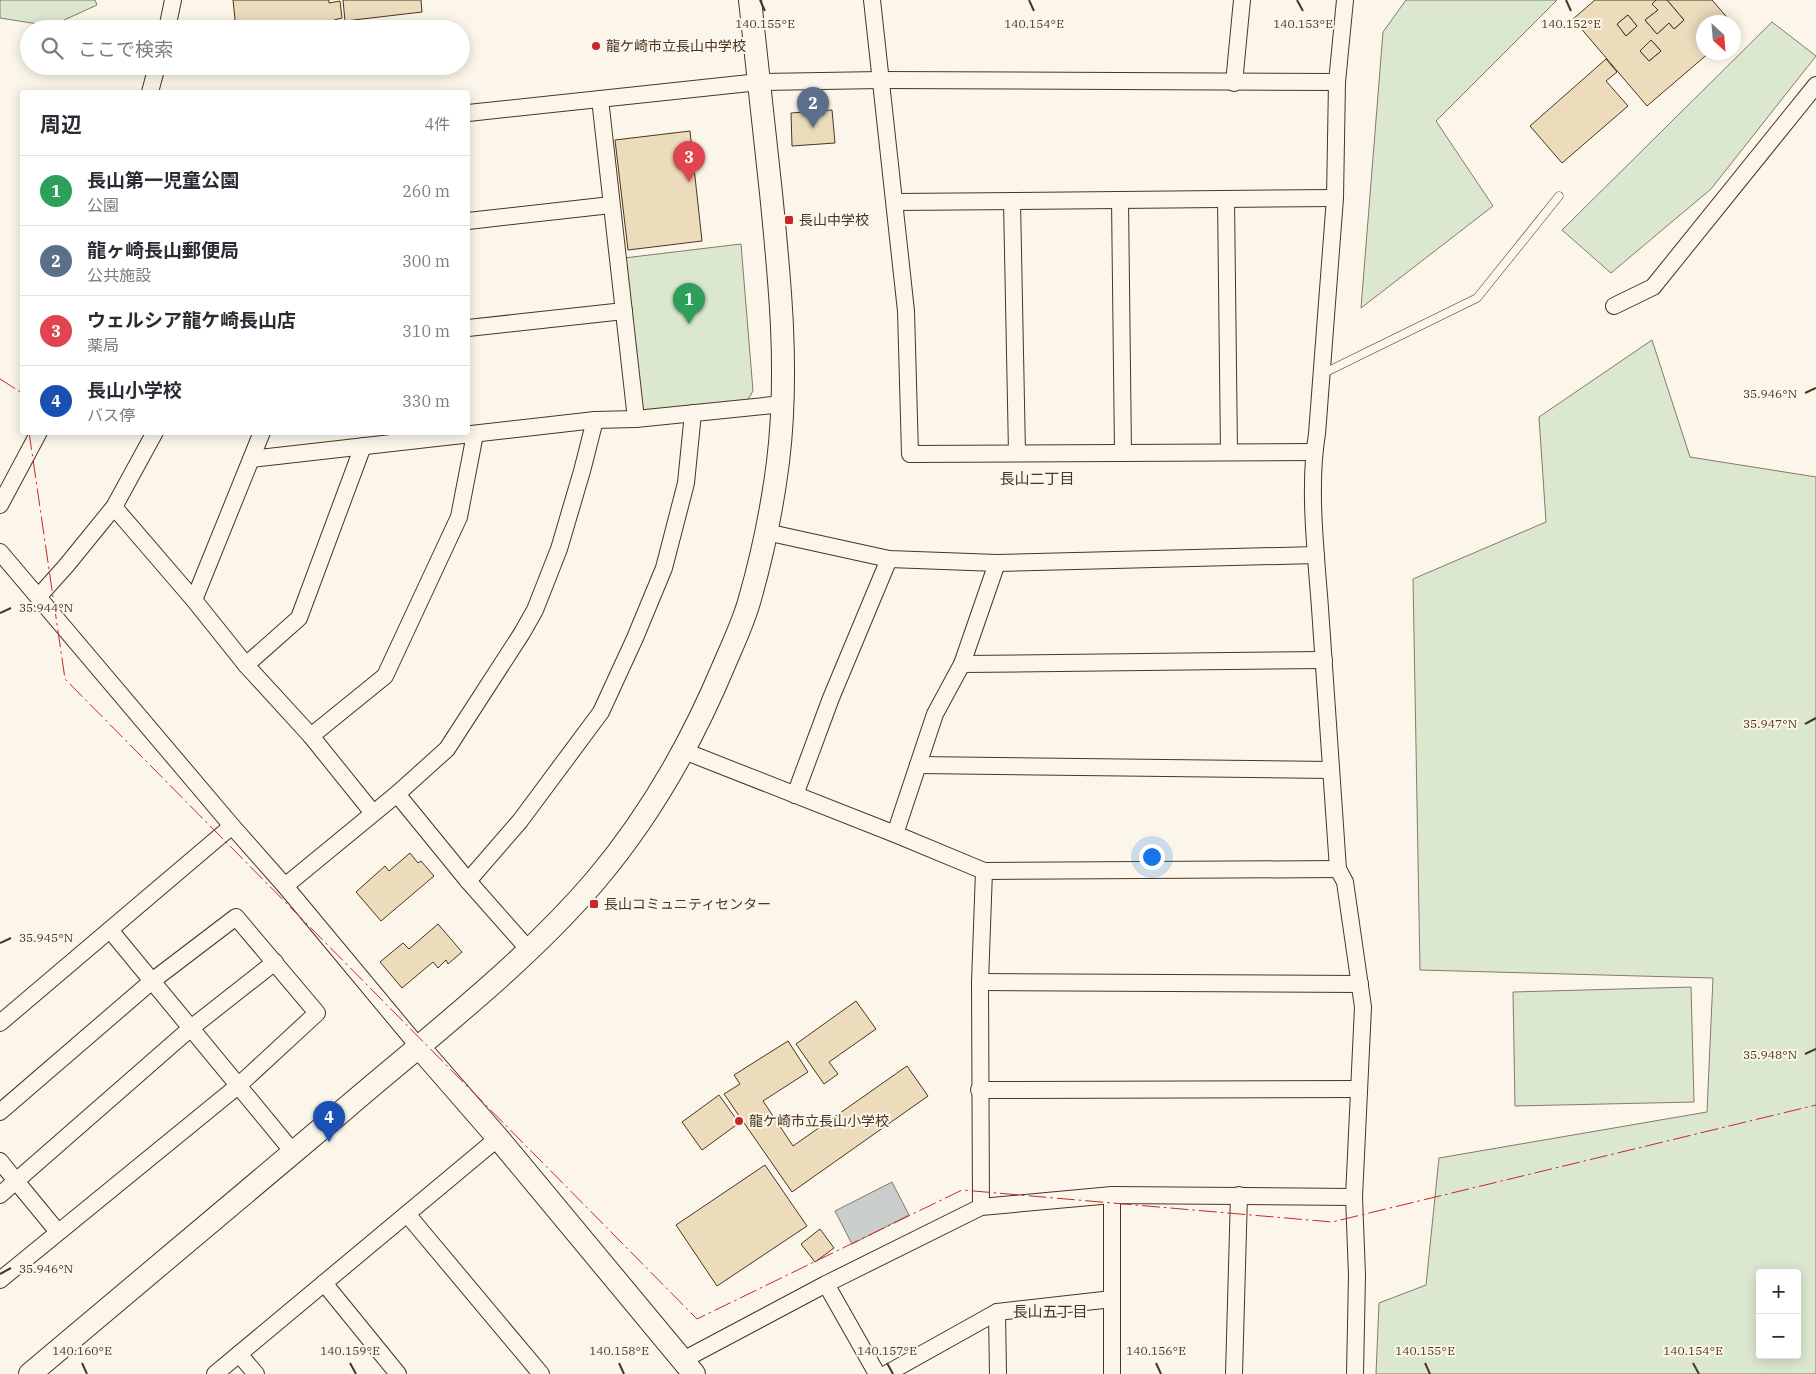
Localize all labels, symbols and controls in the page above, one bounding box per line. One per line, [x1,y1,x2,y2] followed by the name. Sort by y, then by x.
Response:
[1696,15,1741,60] north arrow
[735,16,795,31] text: 140.155°E
[1004,16,1064,31] text: 140.154°E
[1273,16,1333,31] text: 140.153°E
[1541,16,1601,31] text: 140.152°E
[20,20,470,75] search box
[38,34,66,62] icon: search
[78,37,173,61] text: ここで検索
[606,37,746,55] place label: 龍ケ崎市立長山中学校
[590,40,602,52] marker: 龍ケ崎市立長山中学校
[797,87,829,128] pin: 2
[40,110,82,138] text: 周辺
[424,114,450,134] text: 4件
[673,141,705,182] pin: 3
[87,168,239,192] text: 長山第一児童公園
[51,181,61,201] text: 1
[402,181,450,201] text: 260 m
[87,195,119,215] text: 公園
[799,211,869,229] place label: 長山中学校
[783,214,795,226] marker: 長山中学校
[87,238,239,262] text: 龍ヶ崎長山郵便局
[51,251,61,271] text: 2
[402,251,450,271] text: 300 m
[87,265,151,285] text: 公共施設
[673,283,705,324] pin: 1
[87,308,296,332] text: ウェルシア龍ケ崎長山店
[51,321,61,341] text: 3
[402,321,450,341] text: 310 m
[87,335,119,355] text: 薬局
[87,378,182,402] text: 長山小学校
[1743,386,1797,401] text: 35.946°N
[51,391,61,411] text: 4
[402,391,450,411] text: 330 m
[87,405,135,425] text: バス停
[999,469,1075,488] district label: 長山二丁目
[19,600,73,615] text: 35.944°N
[1743,716,1797,731] text: 35.947°N
[1139,844,1165,870] your location
[604,895,771,913] place label: 長山コミュニティセンター
[588,898,600,910] marker: 長山コミュニティセンター
[19,930,73,945] text: 35.945°N
[1743,1047,1797,1062] text: 35.948°N
[313,1101,345,1142] pin: 4
[749,1112,889,1130] place label: 龍ケ崎市立長山小学校
[733,1115,745,1127] marker: 龍ケ崎市立長山小学校
[19,1261,73,1276] text: 35.946°N
[1756,1269,1801,1359] map controls
[1756,1269,1801,1314] button: +
[1012,1302,1088,1321] district label: 長山五丁目
[1756,1314,1801,1359] button: −
[52,1343,112,1358] text: 140.160°E
[320,1343,380,1358] text: 140.159°E
[589,1343,649,1358] text: 140.158°E
[857,1343,917,1358] text: 140.157°E
[1126,1343,1186,1358] text: 140.156°E
[1395,1343,1455,1358] text: 140.155°E
[1663,1343,1723,1358] text: 140.154°E

